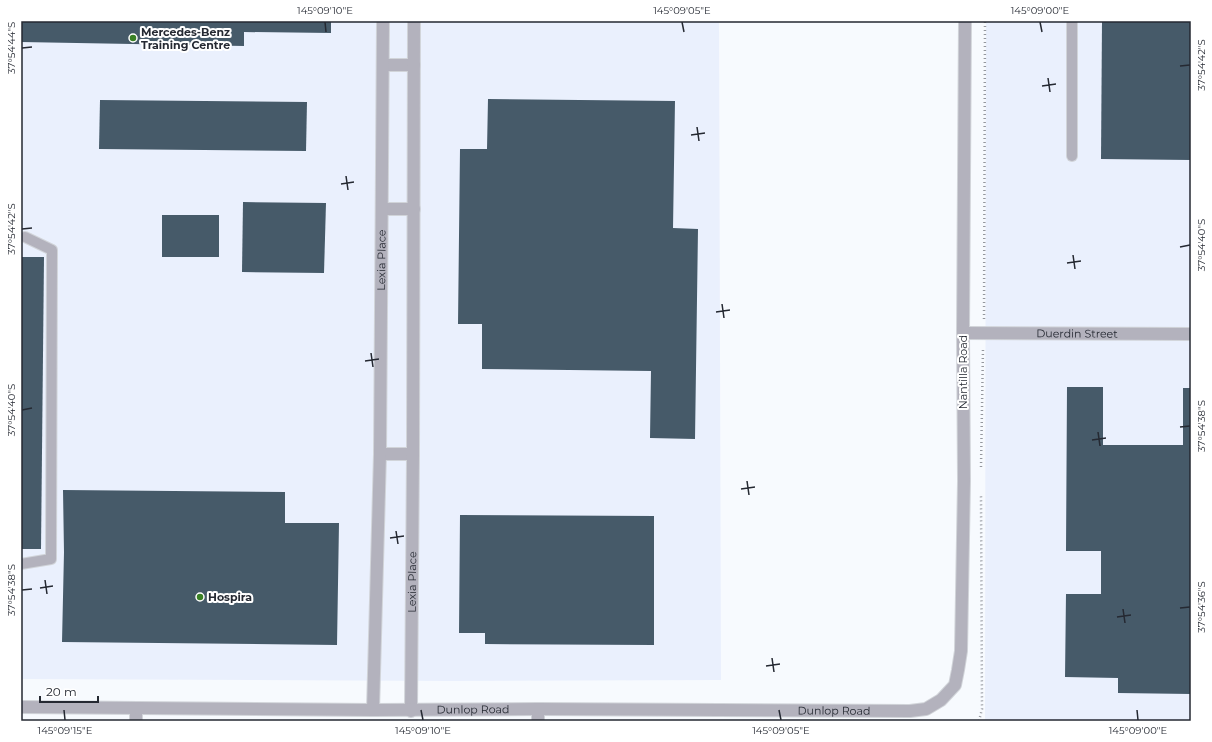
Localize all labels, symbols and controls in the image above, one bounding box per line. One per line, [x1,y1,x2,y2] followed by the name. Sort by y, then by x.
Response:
[297,4,353,17] text: 145°09'10"E
[653,4,711,17] text: 145°09'05"E
[1011,4,1070,17] text: 145°09'00"E
[5,22,18,74] text: 37°54'44"S
[141,25,230,52] place label: Mercedes-Benz Training Centre
[128,33,138,43] marker: Mercedes-Benz Training Centre
[1195,39,1208,91] text: 37°54'42"S
[5,203,18,255] text: 37°54'42"S
[1195,219,1208,271] text: 37°54'40"S
[374,229,389,291] street label: Lexia Place
[1036,326,1118,341] street label: Duerdin Street
[956,335,970,409] street label: Nantilla Road
[5,384,18,436] text: 37°54'40"S
[1195,400,1208,452] text: 37°54'38"S
[405,551,419,613] street label: Lexia Place
[5,564,18,616] text: 37°54'38"S
[1195,581,1208,633] text: 37°54'36"S
[208,590,252,604] place label: Hospira
[195,592,205,602] marker: Hospira
[40,678,98,704] scale bar
[46,684,77,699] text: 20 m
[436,702,510,717] street label: Dunlop Road
[797,703,871,718] street label: Dunlop Road
[38,724,93,737] text: 145°09'15"E
[395,724,451,737] text: 145°09'10"E
[752,724,810,737] text: 145°09'05"E
[1109,724,1168,737] text: 145°09'00"E

